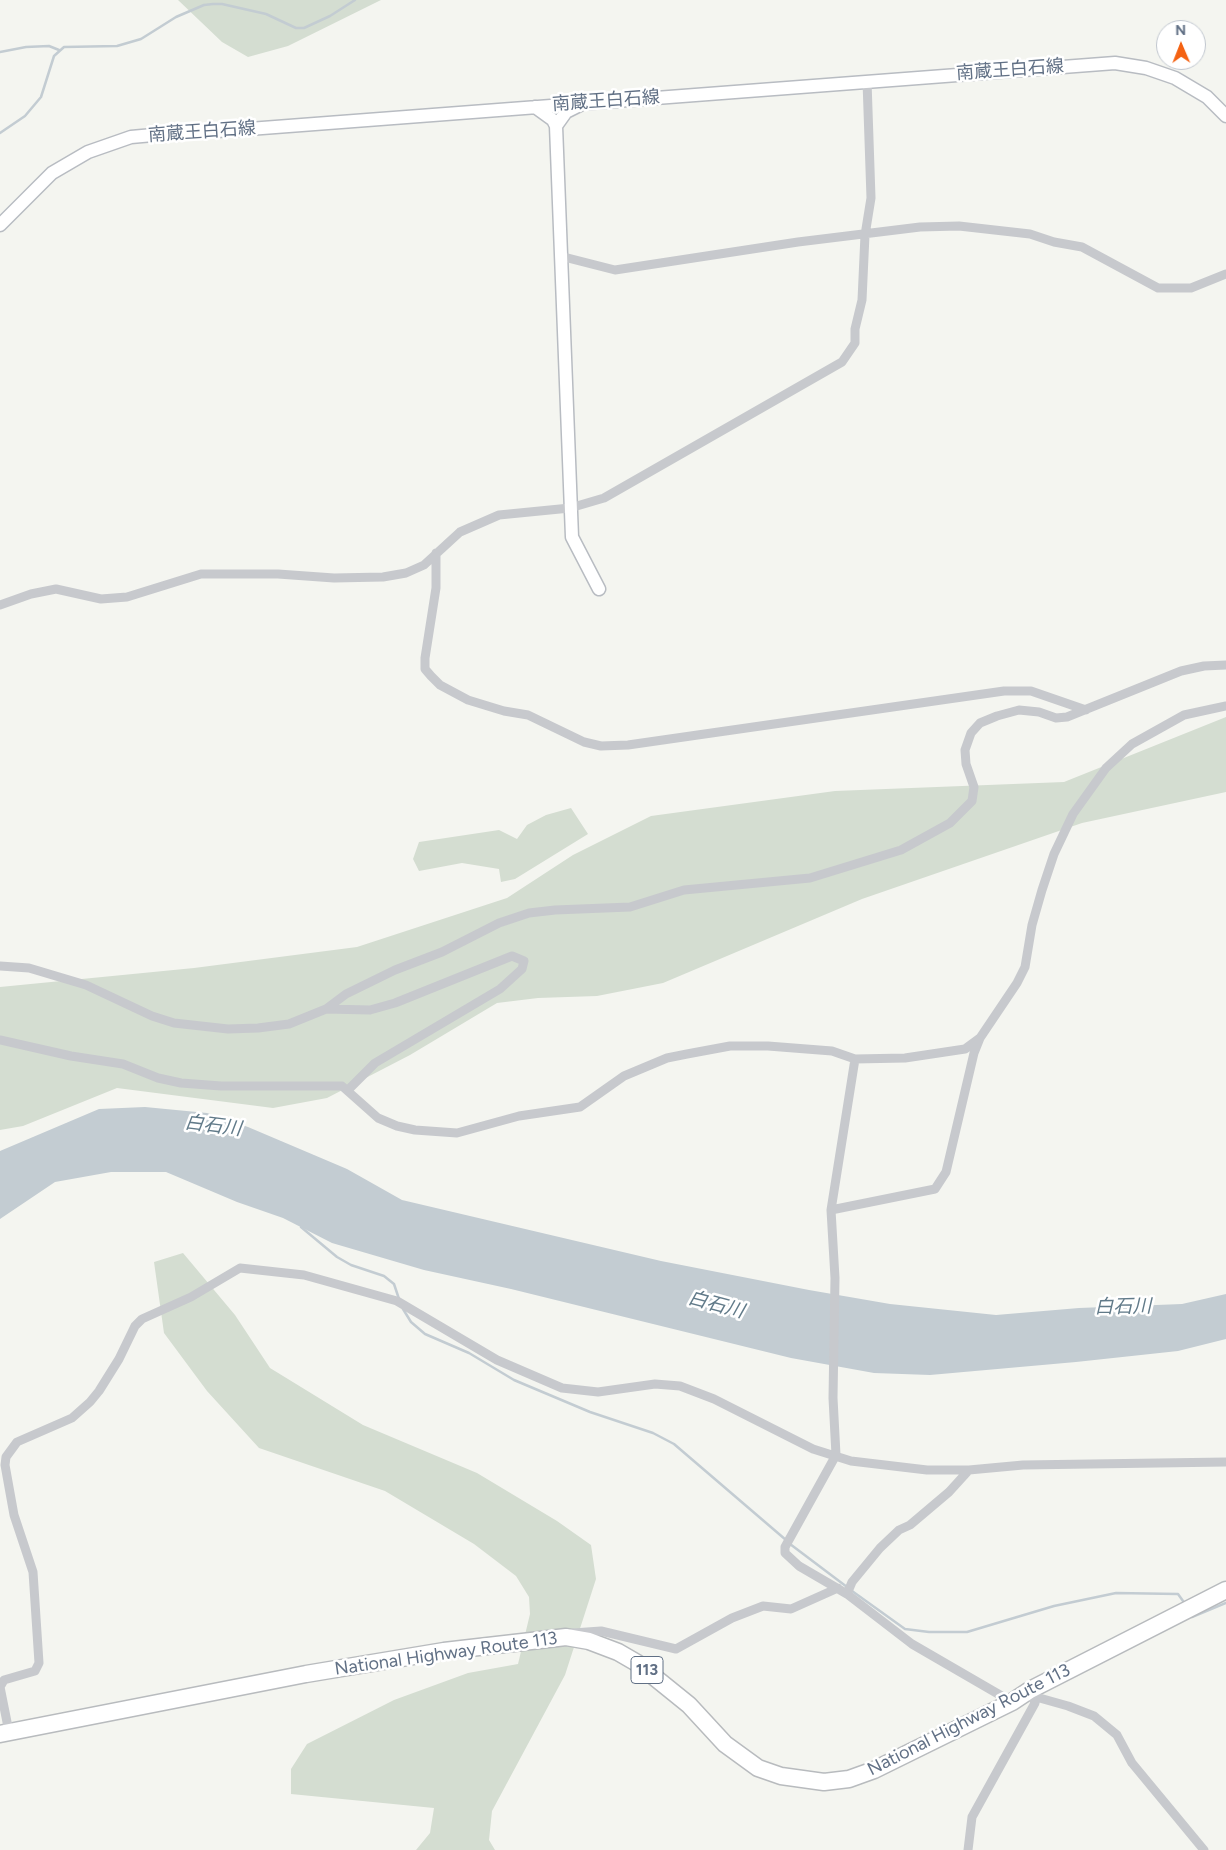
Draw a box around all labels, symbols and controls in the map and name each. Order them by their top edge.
north arrow [1156,20,1206,70]
text: N [1175,22,1186,39]
street label: 南蔵王白石線 [955,55,1065,85]
street label: 南蔵王白石線 [551,86,661,116]
street label: 南蔵王白石線 [147,117,257,147]
water label: 白石川 [183,1111,243,1141]
water label: 白石川 [686,1287,746,1323]
water label: 白石川 [1094,1295,1152,1319]
street label: National Highway Route 113 [333,1628,559,1680]
road number: 113 [631,1656,663,1684]
street label: National Highway Route 113 [864,1659,1074,1781]

